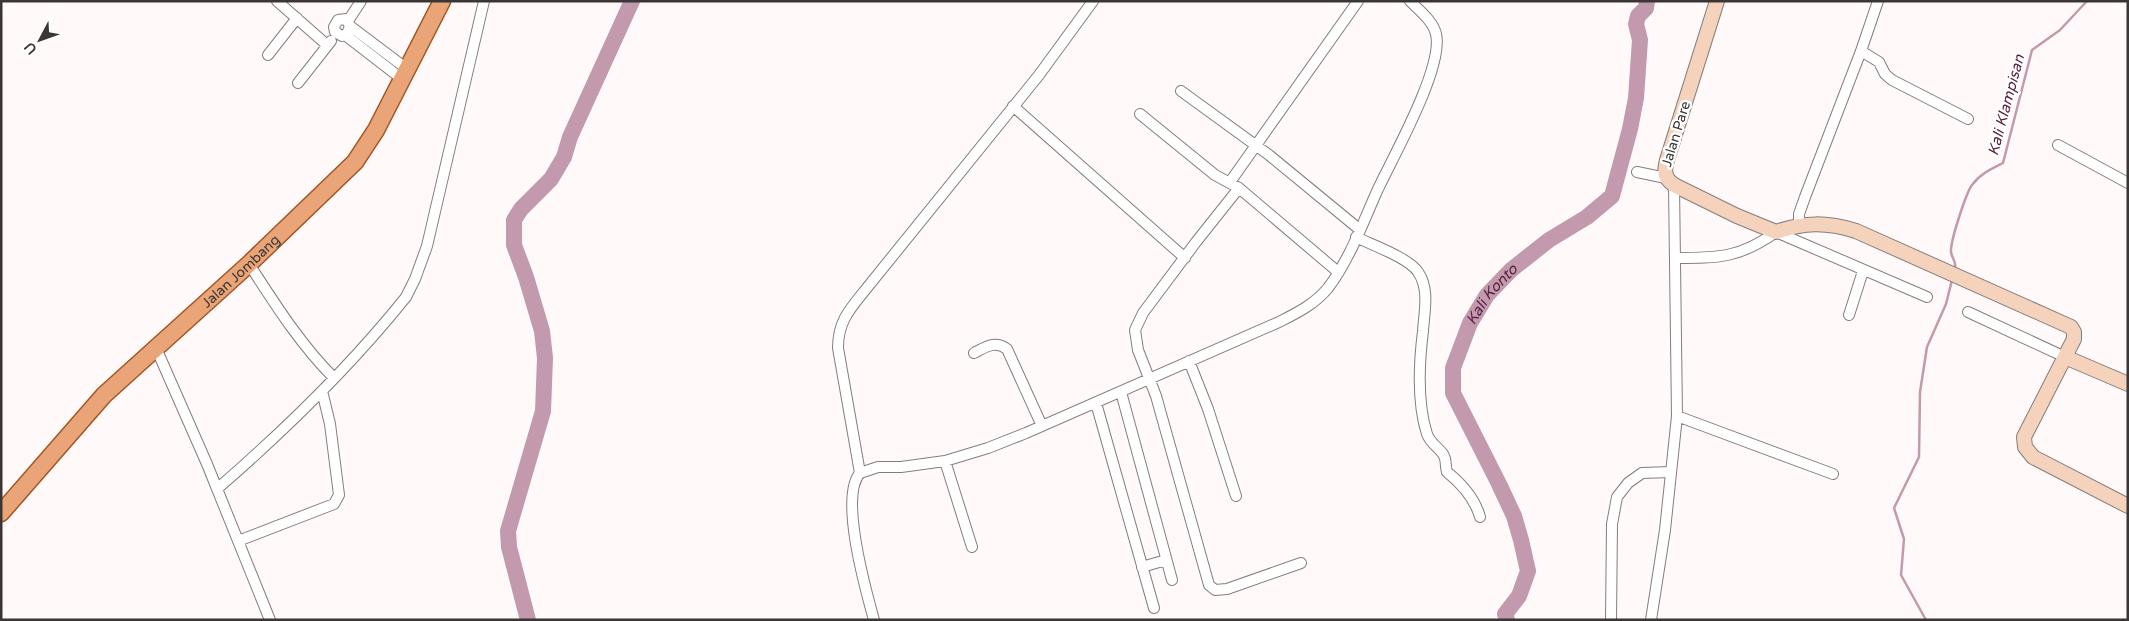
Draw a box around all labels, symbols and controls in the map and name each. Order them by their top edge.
north arrow [15,15,65,65]
text: U [21,39,40,58]
water label: Kali Klampisan [1984,52,2028,157]
street label: Jalan Pare [1658,99,1694,169]
street label: Jalan Jombang [198,231,283,311]
water label: Kali Konto [1462,259,1521,328]

